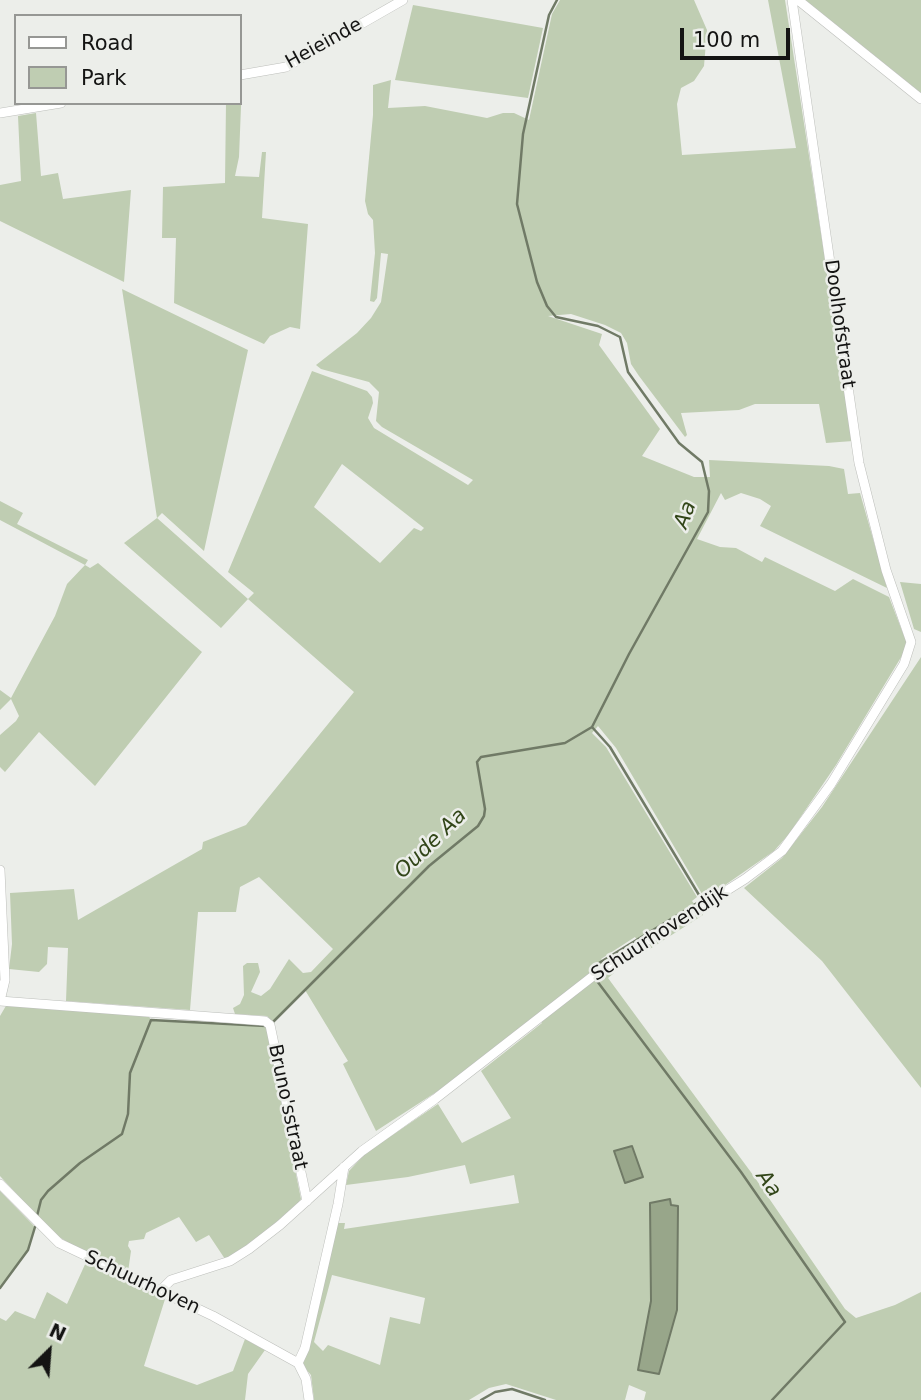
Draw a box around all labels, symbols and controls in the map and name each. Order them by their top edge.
legend [14,14,242,105]
street label: Heieinde [282,14,366,74]
scale bar [683,14,793,58]
text: 100 m [693,28,760,52]
text: Road [81,31,134,55]
text: Park [81,66,126,90]
street label: Doolhofstraat [819,258,859,390]
water label: Aa [669,498,703,532]
water label: Oude Aa [390,804,472,884]
street label: Schuurhovendijk [587,881,733,987]
street label: Bruno'sstraat [263,1042,311,1172]
water label: Aa [750,1166,786,1202]
street label: Schuurhoven [81,1246,203,1320]
north arrow [14,1316,84,1386]
text: N [46,1319,70,1345]

